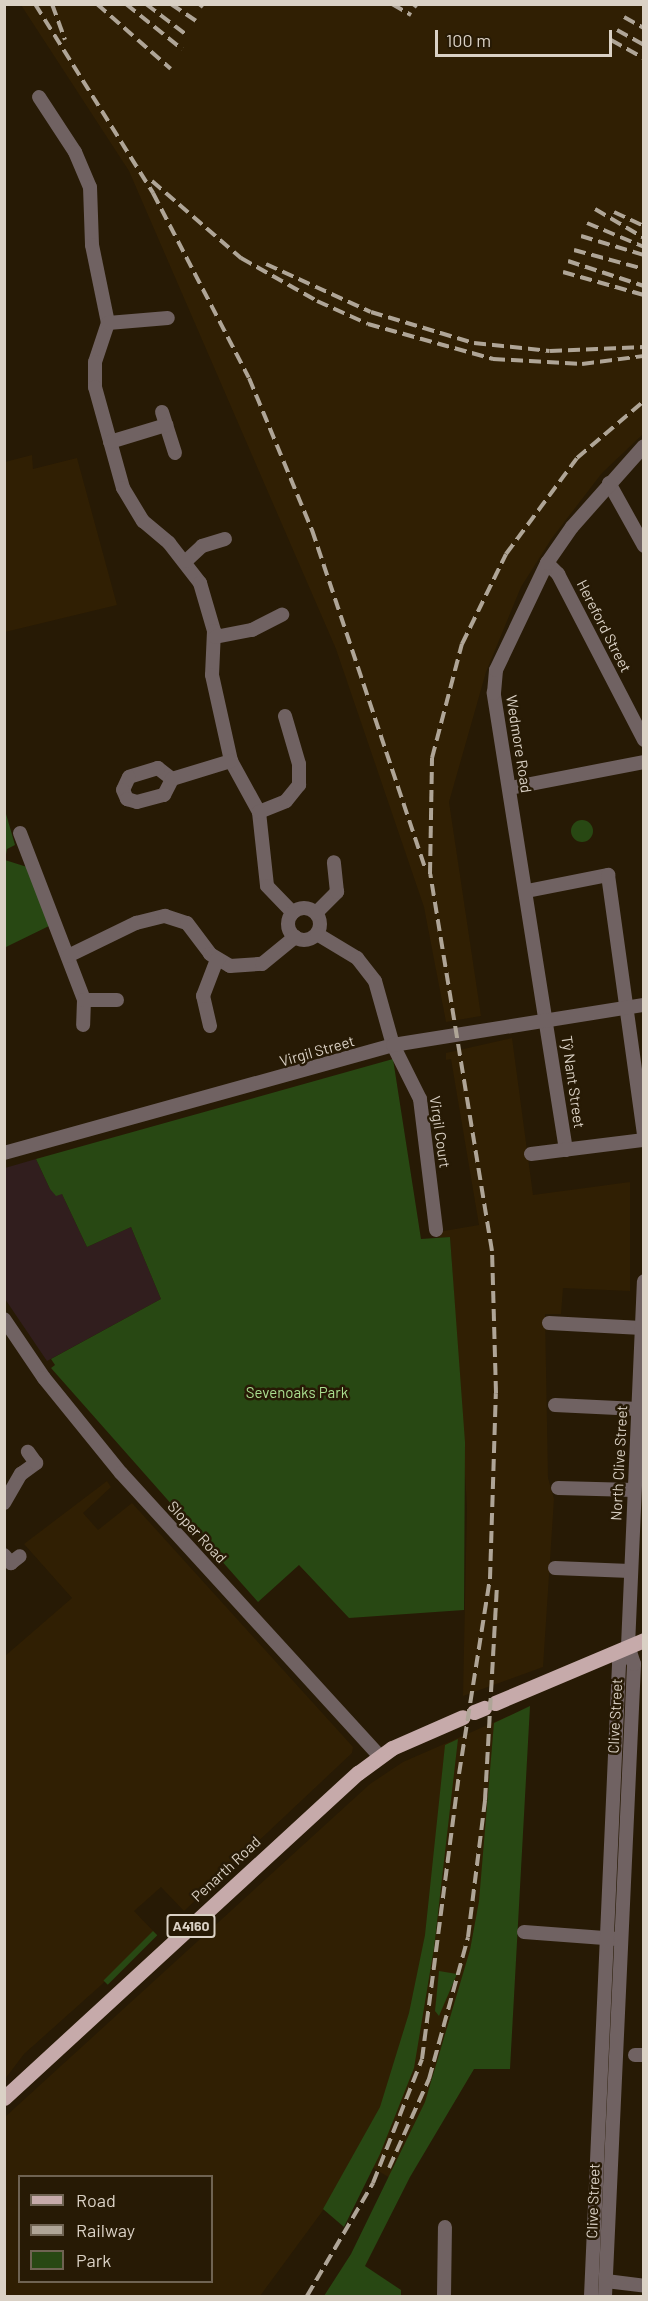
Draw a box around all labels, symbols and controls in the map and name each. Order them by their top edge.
scale bar [438,18,615,56]
text: 100 m [446,29,491,51]
street label: Hereford Street [573,577,635,675]
street label: Wedmore Road [502,694,536,794]
street label: Virgil Street [277,1032,357,1070]
street label: Tŷ Nant Street [558,1035,588,1129]
street label: Virgil Court [426,1095,454,1169]
park label: Sevenoaks Park [246,1384,348,1402]
street label: North Clive Street [607,1405,631,1521]
street label: Sloper Road [164,1497,230,1567]
street label: Clive Street [604,1678,626,1754]
street label: Penarth Road [188,1833,264,1905]
road number: A4160 [166,1915,216,1937]
street label: Clive Street [583,2163,603,2239]
legend [18,2175,213,2283]
text: Road [76,2189,116,2211]
text: Railway [76,2219,135,2241]
text: Park [76,2249,111,2271]

